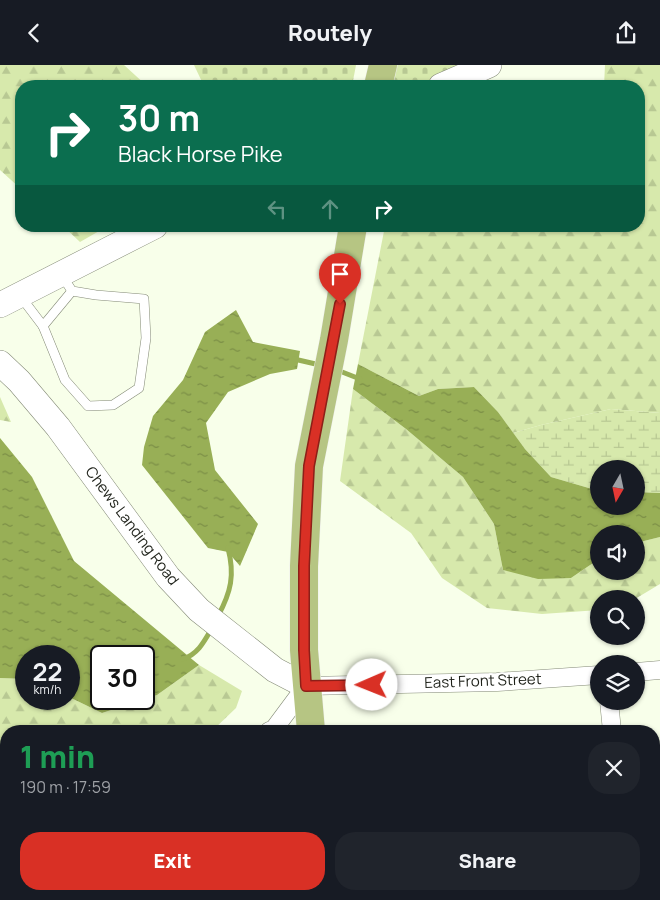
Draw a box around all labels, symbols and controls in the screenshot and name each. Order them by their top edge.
text: Routely [288,18,372,48]
icon: back [20,19,48,47]
icon: share [612,19,640,47]
text: 30 m [118,94,200,142]
icon: right [35,100,100,165]
text: Black Horse Pike [118,139,283,169]
icon: left [263,195,291,223]
icon: ahead [316,195,344,223]
icon: right [369,195,397,223]
pin [319,253,361,304]
icon: arrive [326,260,354,288]
north arrow [590,460,645,515]
map controls [590,460,645,710]
street label: Chews Landing Road [81,462,184,589]
button: sound [590,525,645,580]
button: search [590,590,645,645]
speed limit sign: 30 [90,645,155,710]
text: 22 [33,654,62,689]
button: layers [590,655,645,710]
position arrow [345,658,397,710]
street label: East Front Street [424,668,542,693]
text: km/h [34,681,61,698]
text: 1 min [20,736,95,777]
button: close [588,742,640,794]
text: 190 m · 17:59 [20,776,111,798]
button: Exit [20,832,325,890]
button: Share [335,832,640,890]

